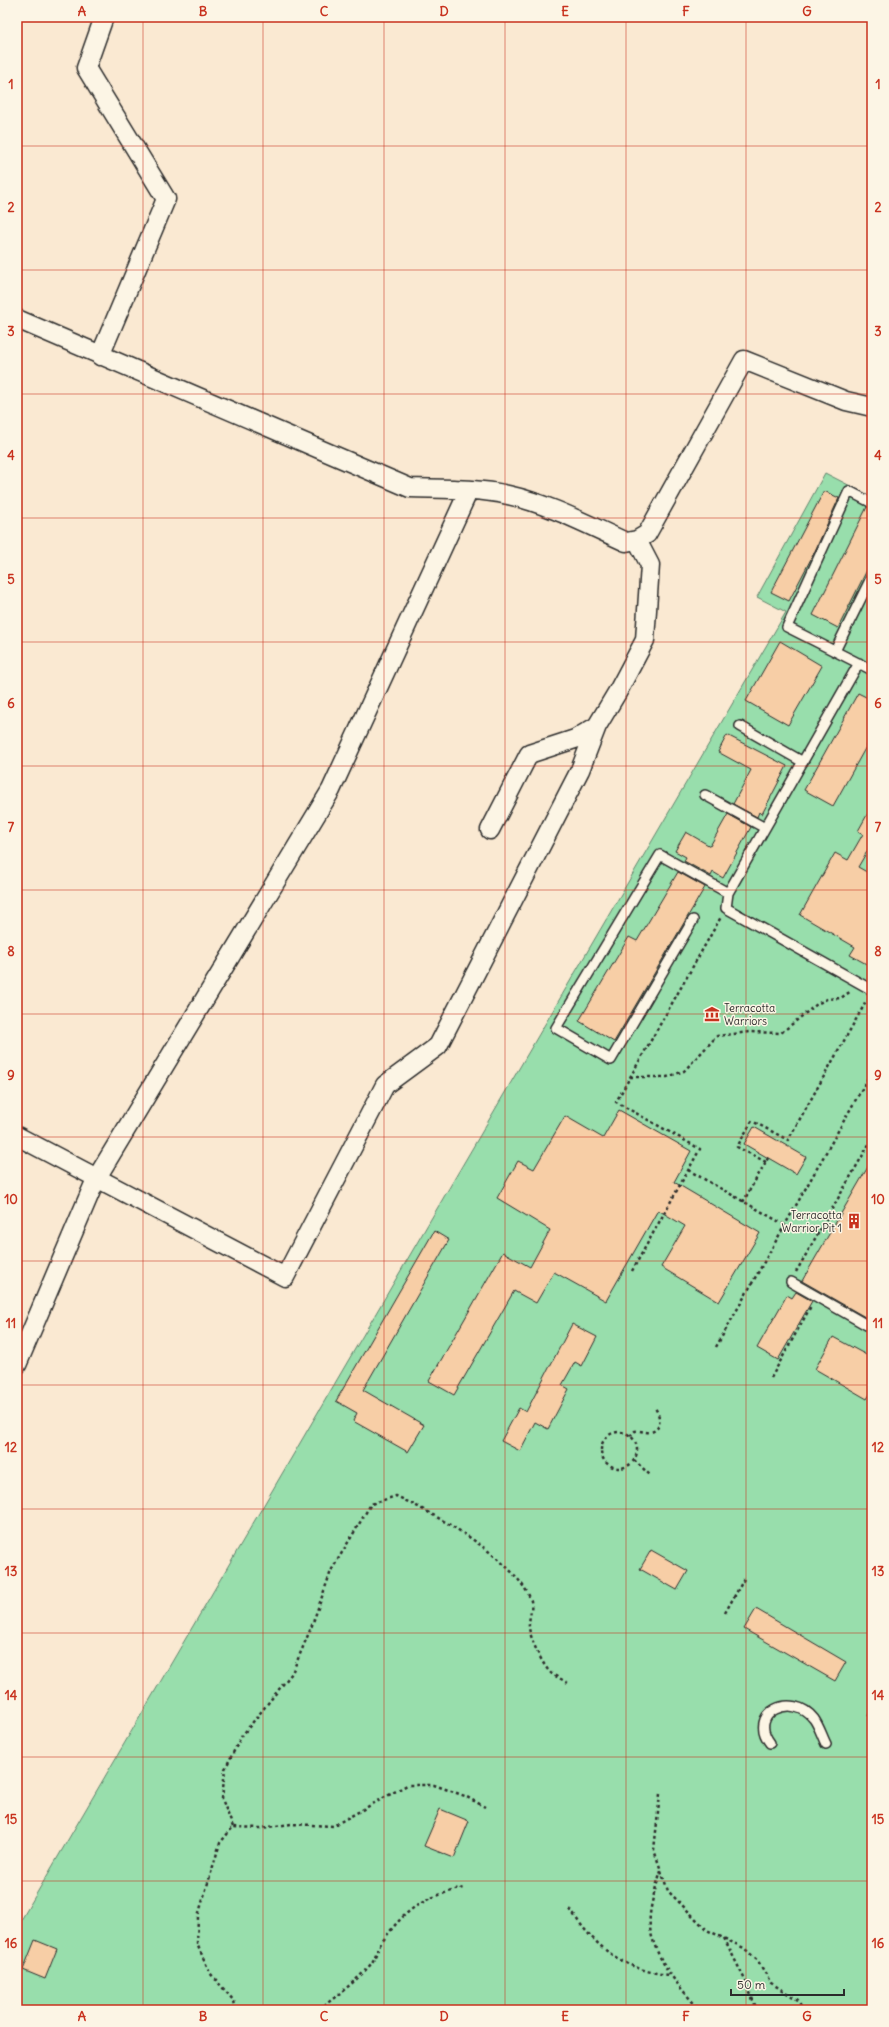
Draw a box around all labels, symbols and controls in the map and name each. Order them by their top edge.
text: A [78,3,87,20]
text: B [199,3,208,20]
text: C [320,3,329,20]
text: D [439,3,449,20]
text: E [561,3,569,20]
text: F [682,3,690,20]
text: G [802,3,812,20]
text: 1 [8,76,14,93]
text: 1 [875,76,881,93]
text: 2 [7,199,15,216]
text: 2 [874,199,882,216]
text: 3 [7,323,15,340]
text: 3 [874,323,882,340]
text: 4 [7,447,15,464]
text: 4 [874,447,882,464]
text: 5 [7,571,15,588]
text: 5 [874,571,882,588]
text: 6 [7,695,15,712]
text: 6 [874,695,882,712]
text: 7 [8,819,15,836]
text: 7 [875,819,882,836]
text: 8 [7,943,15,960]
text: 8 [874,943,882,960]
place label: Terracotta Warriors [724,1001,775,1028]
museum icon: Terracotta Warriors [703,1005,721,1023]
text: 9 [7,1067,15,1084]
text: 9 [874,1067,882,1084]
text: 10 [4,1191,18,1208]
text: 10 [871,1191,885,1208]
place label: Terracotta Warrior Pit 1 [782,1208,842,1235]
building icon: Terracotta Warrior Pit 1 [845,1212,863,1230]
text: 11 [6,1315,16,1332]
text: 11 [873,1315,883,1332]
text: 12 [5,1439,17,1456]
text: 12 [872,1439,884,1456]
text: 13 [5,1563,17,1580]
text: 13 [872,1563,884,1580]
text: 14 [5,1687,18,1704]
text: 14 [872,1687,885,1704]
text: 15 [5,1811,18,1828]
text: 15 [872,1811,885,1828]
text: 16 [5,1935,18,1952]
text: 16 [872,1935,885,1952]
scale bar [731,1971,844,1997]
text: 50 m [737,1977,766,1992]
text: A [78,2008,87,2025]
text: B [199,2008,208,2025]
text: C [320,2008,329,2025]
text: D [439,2008,449,2025]
text: E [561,2008,569,2025]
text: F [682,2008,690,2025]
text: G [802,2008,812,2025]

